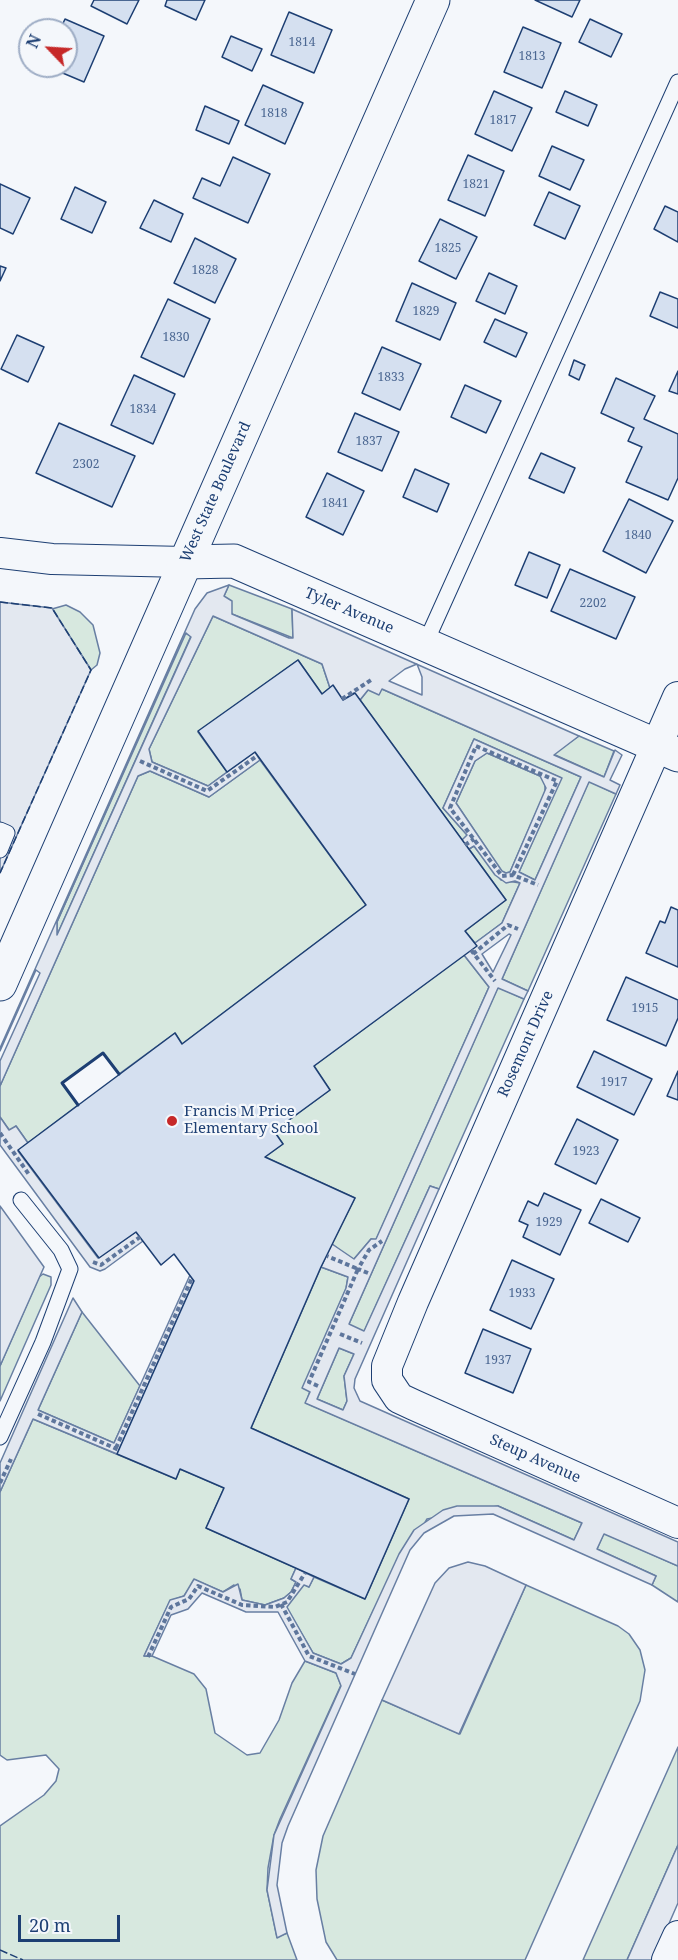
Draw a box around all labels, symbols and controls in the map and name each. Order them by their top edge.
north arrow [18,18,78,78]
text: N [21,31,46,52]
house number: 1814 [289,36,315,50]
house number: 1813 [519,50,545,64]
house number: 1818 [261,107,287,121]
house number: 1817 [490,114,516,128]
house number: 1821 [463,178,489,192]
house number: 1825 [435,242,461,256]
house number: 1828 [192,264,218,278]
house number: 1829 [413,305,439,319]
house number: 1830 [163,331,189,345]
house number: 1833 [378,371,404,385]
house number: 1834 [130,403,156,417]
street label: West State Boulevard [177,419,255,565]
house number: 1837 [356,435,382,449]
house number: 2302 [73,458,99,472]
house number: 1841 [322,497,348,511]
house number: 1840 [625,529,651,543]
street label: Tyler Avenue [302,584,396,638]
house number: 2202 [580,597,606,611]
street label: Rosemont Drive [495,988,557,1100]
house number: 1915 [632,1002,658,1016]
house number: 1917 [601,1076,627,1090]
place label: Francis M Price Elementary School [184,1103,318,1138]
marker: Francis M Price Elementary School [165,1114,179,1128]
house number: 1923 [573,1145,599,1159]
house number: 1929 [536,1216,562,1230]
house number: 1933 [509,1287,535,1301]
house number: 1937 [485,1354,511,1368]
street label: Steup Avenue [487,1431,583,1487]
scale bar [21,1903,123,1941]
text: 20 m [29,1913,71,1937]

